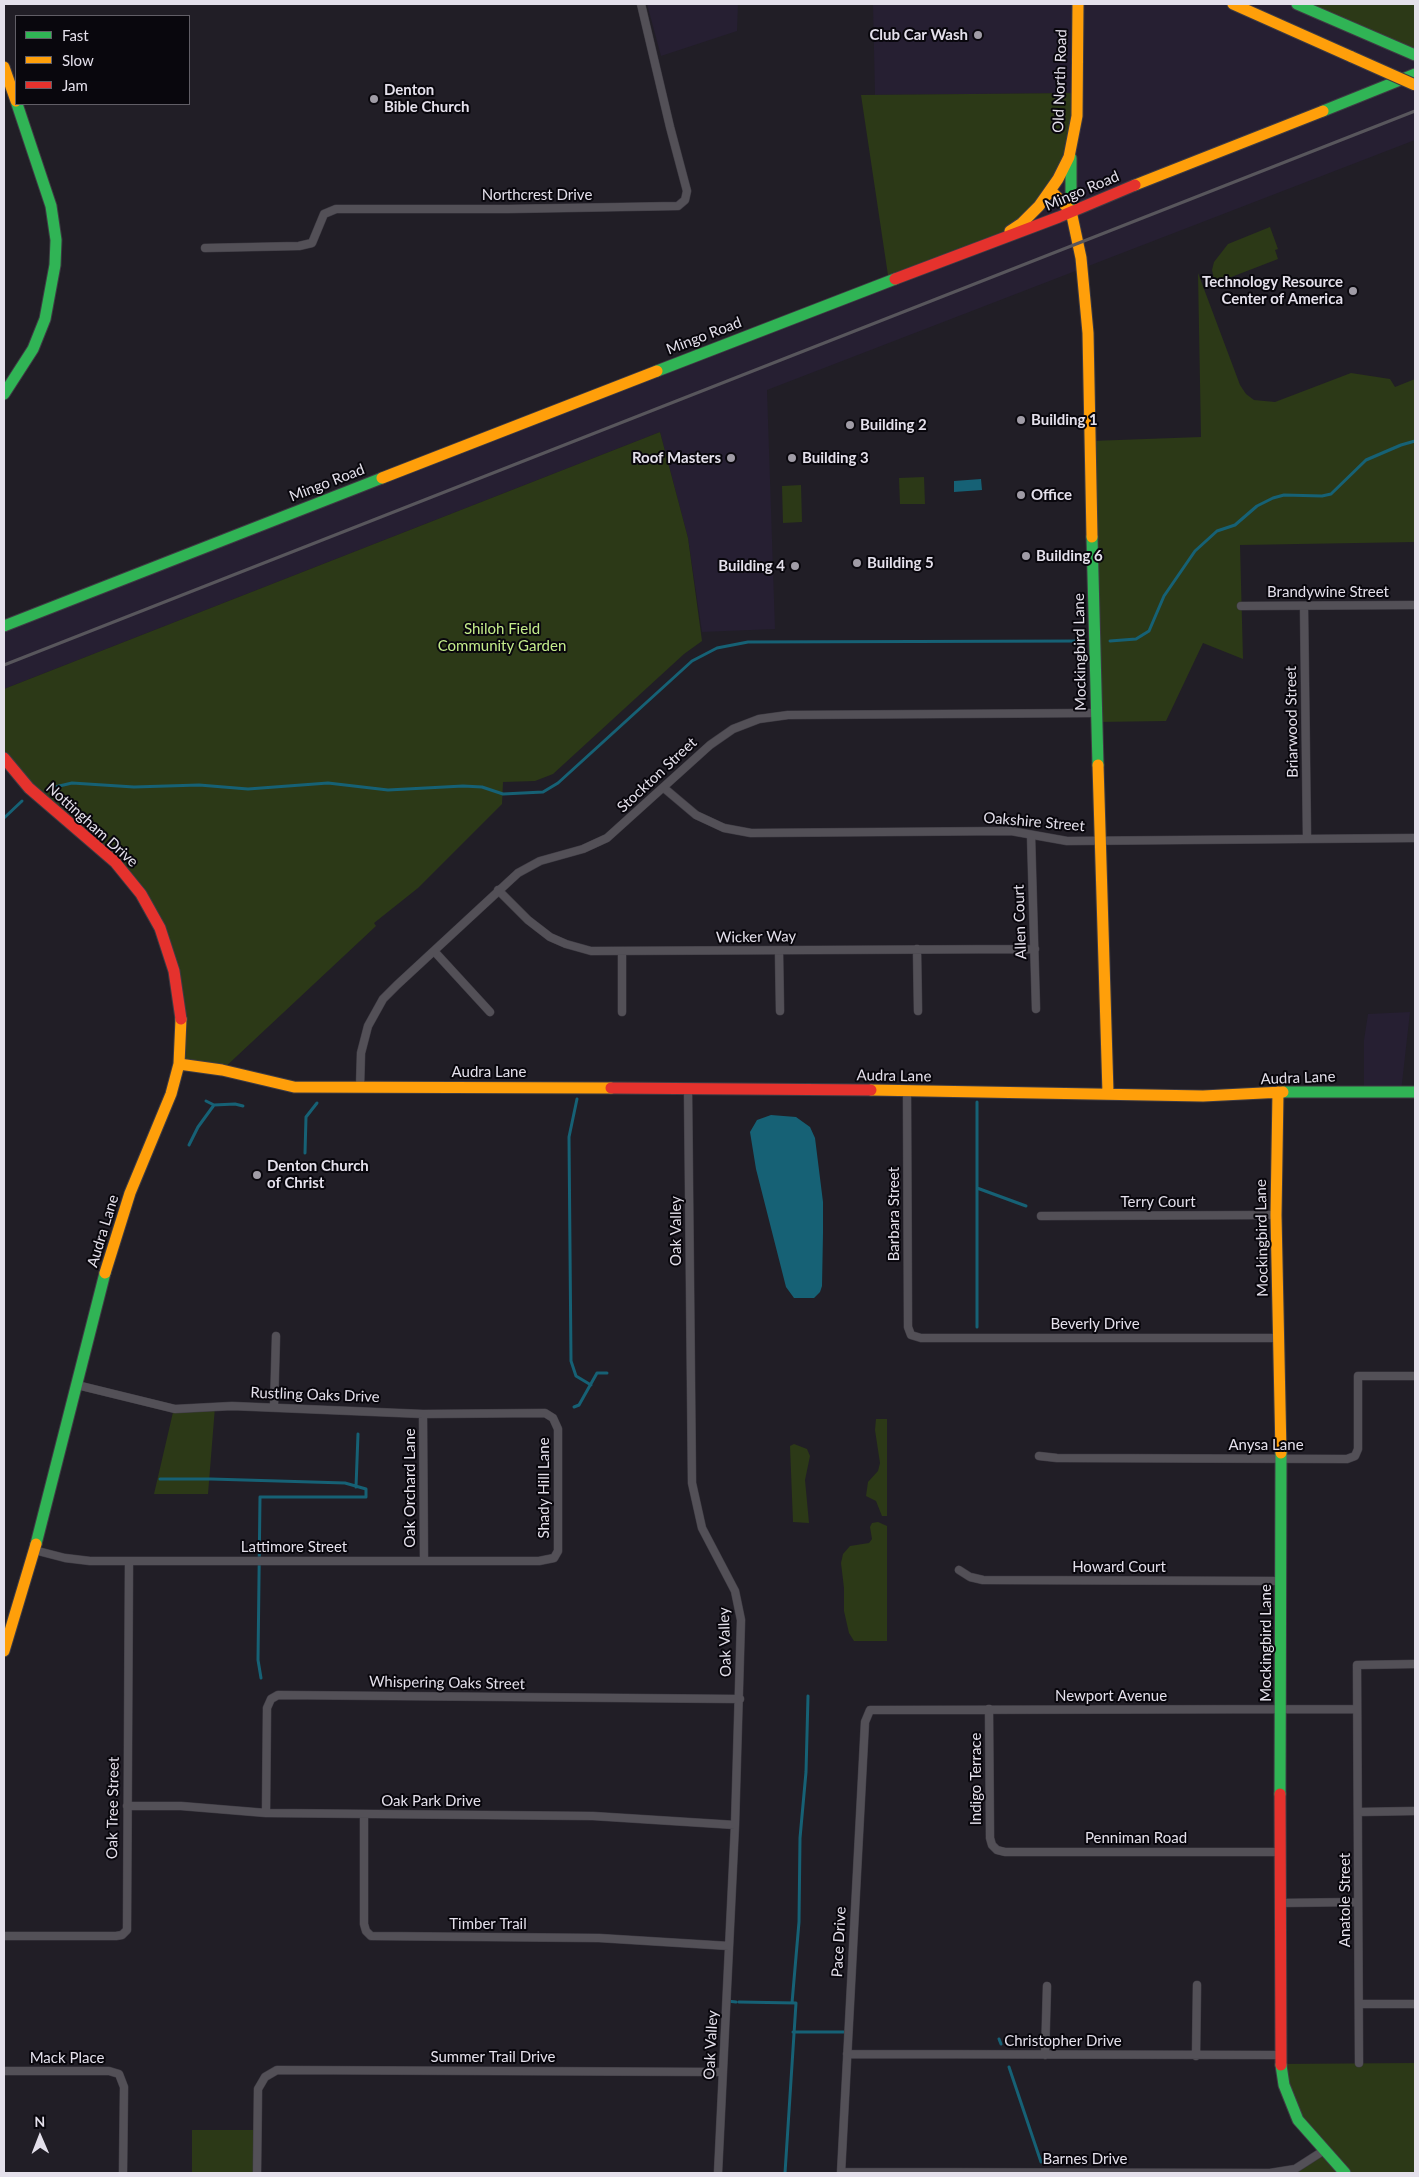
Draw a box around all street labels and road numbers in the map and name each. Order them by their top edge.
street label: Old North Road [1049,29,1071,133]
street label: Mingo Road [1042,167,1122,215]
street label: Northcrest Drive [482,186,592,204]
street label: Mingo Road [664,313,744,359]
street label: Mingo Road [287,460,367,506]
street label: Brandywine Street [1267,583,1389,601]
street label: Mockingbird Lane [1070,593,1090,711]
street label: Briarwood Street [1282,666,1302,778]
street label: Stockton Street [614,734,700,816]
street label: Nottingham Drive [42,779,142,871]
street label: Oakshire Street [983,809,1085,835]
street label: Allen Court [1010,884,1030,960]
street label: Wicker Way [716,927,796,947]
street label: Audra Lane [452,1063,526,1081]
street label: Audra Lane [856,1066,932,1086]
street label: Audra Lane [1260,1068,1336,1088]
street label: Barbara Street [885,1167,903,1261]
street label: Mockingbird Lane [1252,1179,1272,1297]
street label: Audra Lane [83,1193,123,1269]
street label: Terry Court [1120,1193,1196,1211]
street label: Oak Valley [667,1196,685,1266]
street label: Beverly Drive [1050,1315,1140,1333]
street label: Rustling Oaks Drive [250,1384,380,1406]
street label: Oak Orchard Lane [401,1428,419,1548]
street label: Anysa Lane [1228,1436,1304,1454]
street label: Shady Hill Lane [535,1437,553,1539]
street label: Lattimore Street [241,1538,347,1556]
street label: Howard Court [1072,1558,1166,1576]
street label: Mockingbird Lane [1257,1584,1275,1702]
street label: Oak Valley [715,1607,735,1677]
street label: Whispering Oaks Street [369,1673,525,1693]
street label: Newport Avenue [1055,1687,1167,1705]
street label: Indigo Terrace [967,1733,985,1825]
street label: Oak Tree Street [103,1757,123,1859]
street label: Oak Park Drive [381,1792,481,1810]
street label: Penniman Road [1085,1829,1187,1847]
street label: Anatole Street [1336,1853,1354,1947]
street label: Pace Drive [828,1906,850,1978]
street label: Timber Trail [449,1915,527,1933]
street label: Oak Valley [700,2010,722,2080]
street label: Christopher Drive [1004,2032,1122,2050]
street label: Summer Trail Drive [431,2048,555,2066]
street label: Mack Place [30,2049,104,2067]
street label: Barnes Drive [1043,2150,1127,2168]

